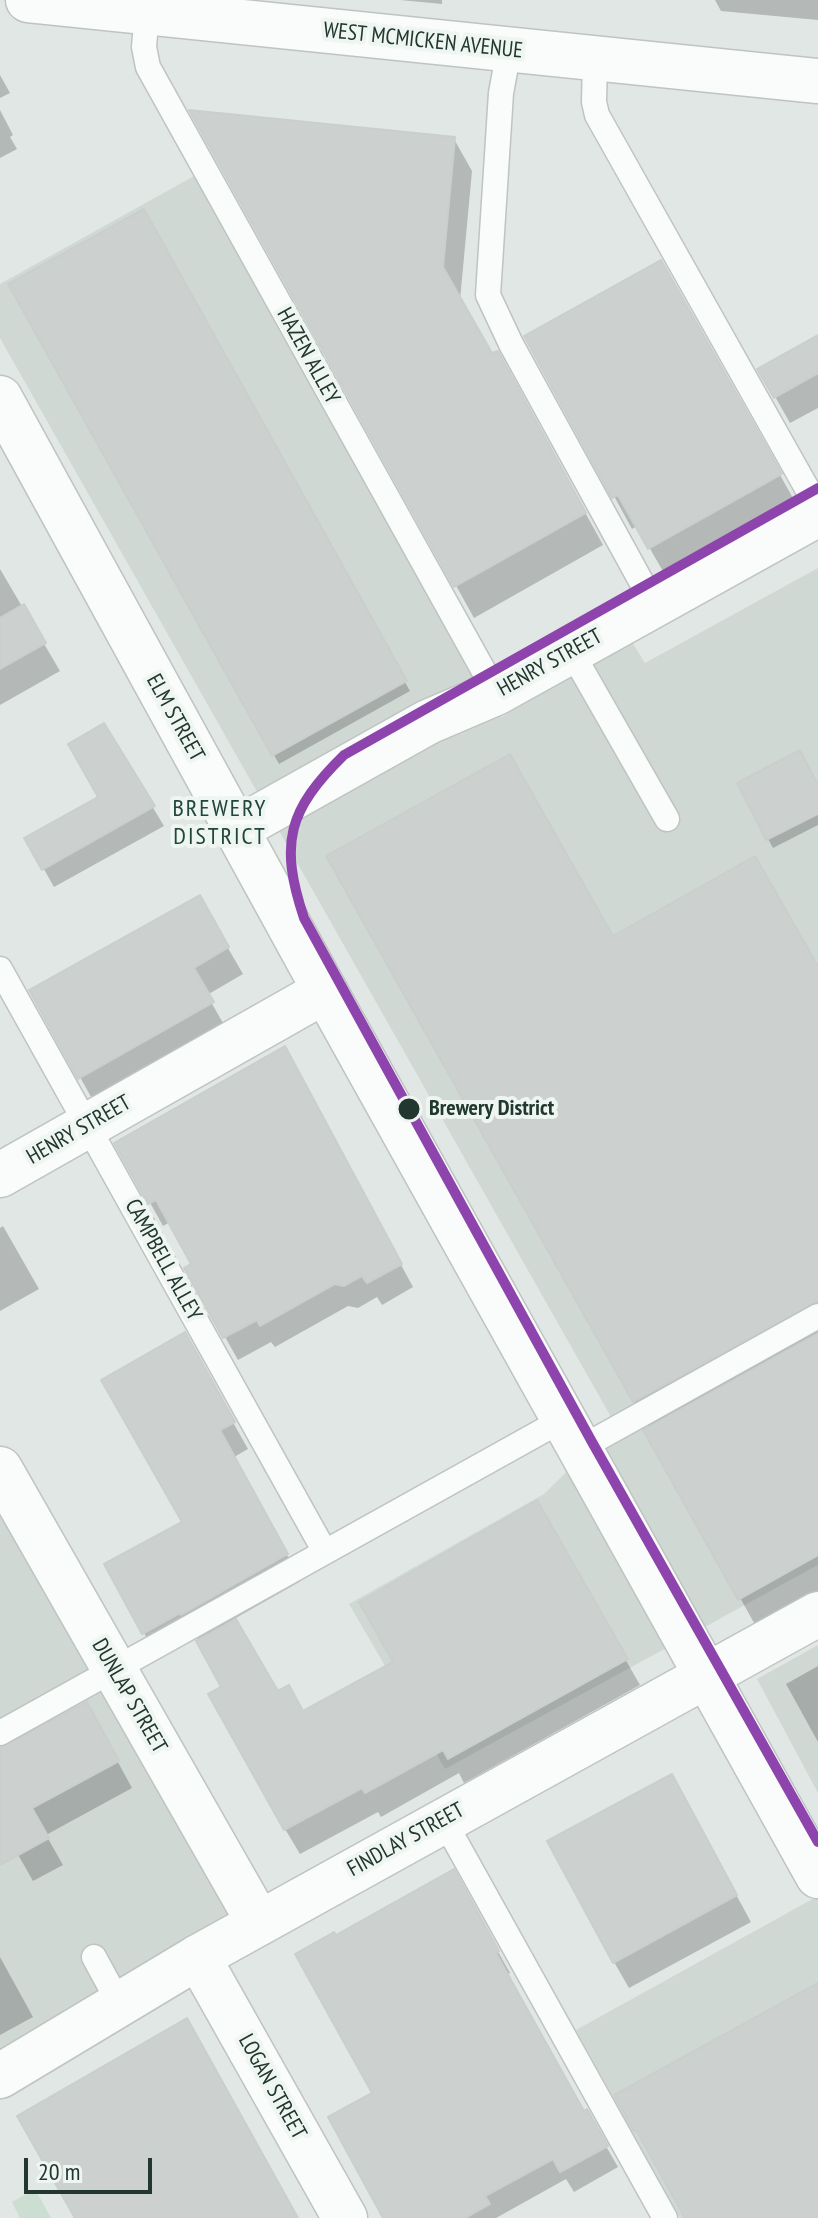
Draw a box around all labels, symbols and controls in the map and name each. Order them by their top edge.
street label: WEST MCMICKEN AVENUE [322,17,524,65]
street label: HAZEN ALLEY [271,303,345,409]
street label: HENRY STREET [493,623,607,703]
street label: ELM STREET [140,670,210,766]
district label: BREWERY DISTRICT [173,795,267,851]
street label: HENRY STREET [22,1090,136,1170]
marker: Brewery District [396,1096,422,1122]
place label: Brewery District [429,1096,554,1122]
street label: CAMPBELL ALLEY [119,1195,207,1325]
street label: DUNLAP STREET [86,1634,172,1758]
street label: FINDLAY STREET [343,1797,469,1883]
street label: LOGAN STREET [232,2030,312,2144]
scale bar [28,2142,156,2192]
text: 20 m [38,2156,80,2187]

